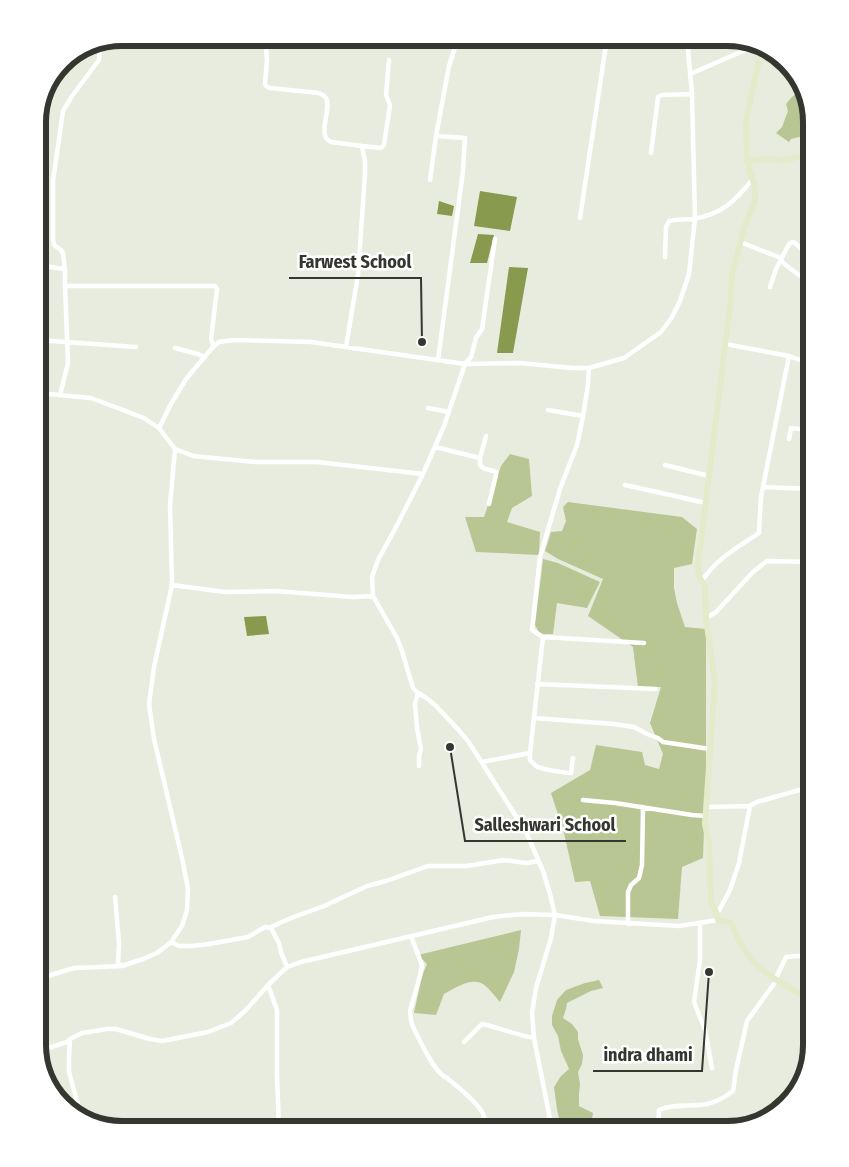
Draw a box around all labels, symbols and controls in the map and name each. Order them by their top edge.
callout: Farwest School [289,245,421,278]
text: Farwest School [299,251,411,273]
callout: Salleshwari School [465,808,626,841]
text: Salleshwari School [474,814,616,836]
callout: indra dhami [593,1038,702,1071]
text: indra dhami [603,1044,693,1066]

